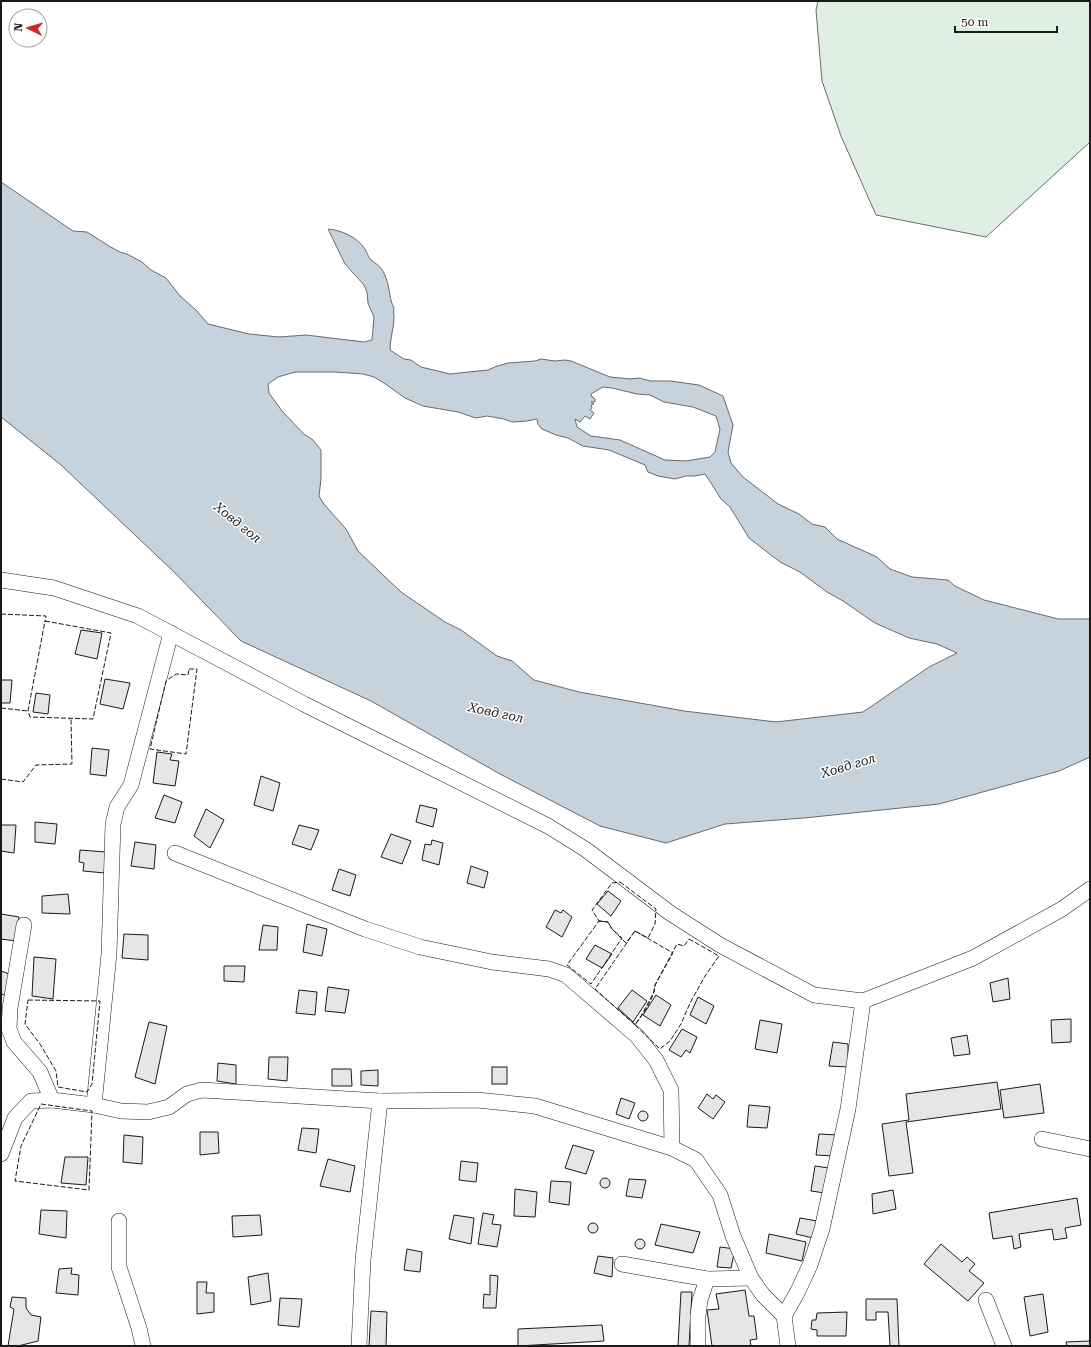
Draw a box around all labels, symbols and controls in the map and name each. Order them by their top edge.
north arrow [8,8,48,48]
scale bar [955,8,1057,34]
text: 50 m [961,15,988,29]
text: N [12,22,25,32]
water label: Ховд гол [210,498,265,546]
water label: Ховд гол [466,699,525,726]
water label: Ховд гол [818,750,878,781]

